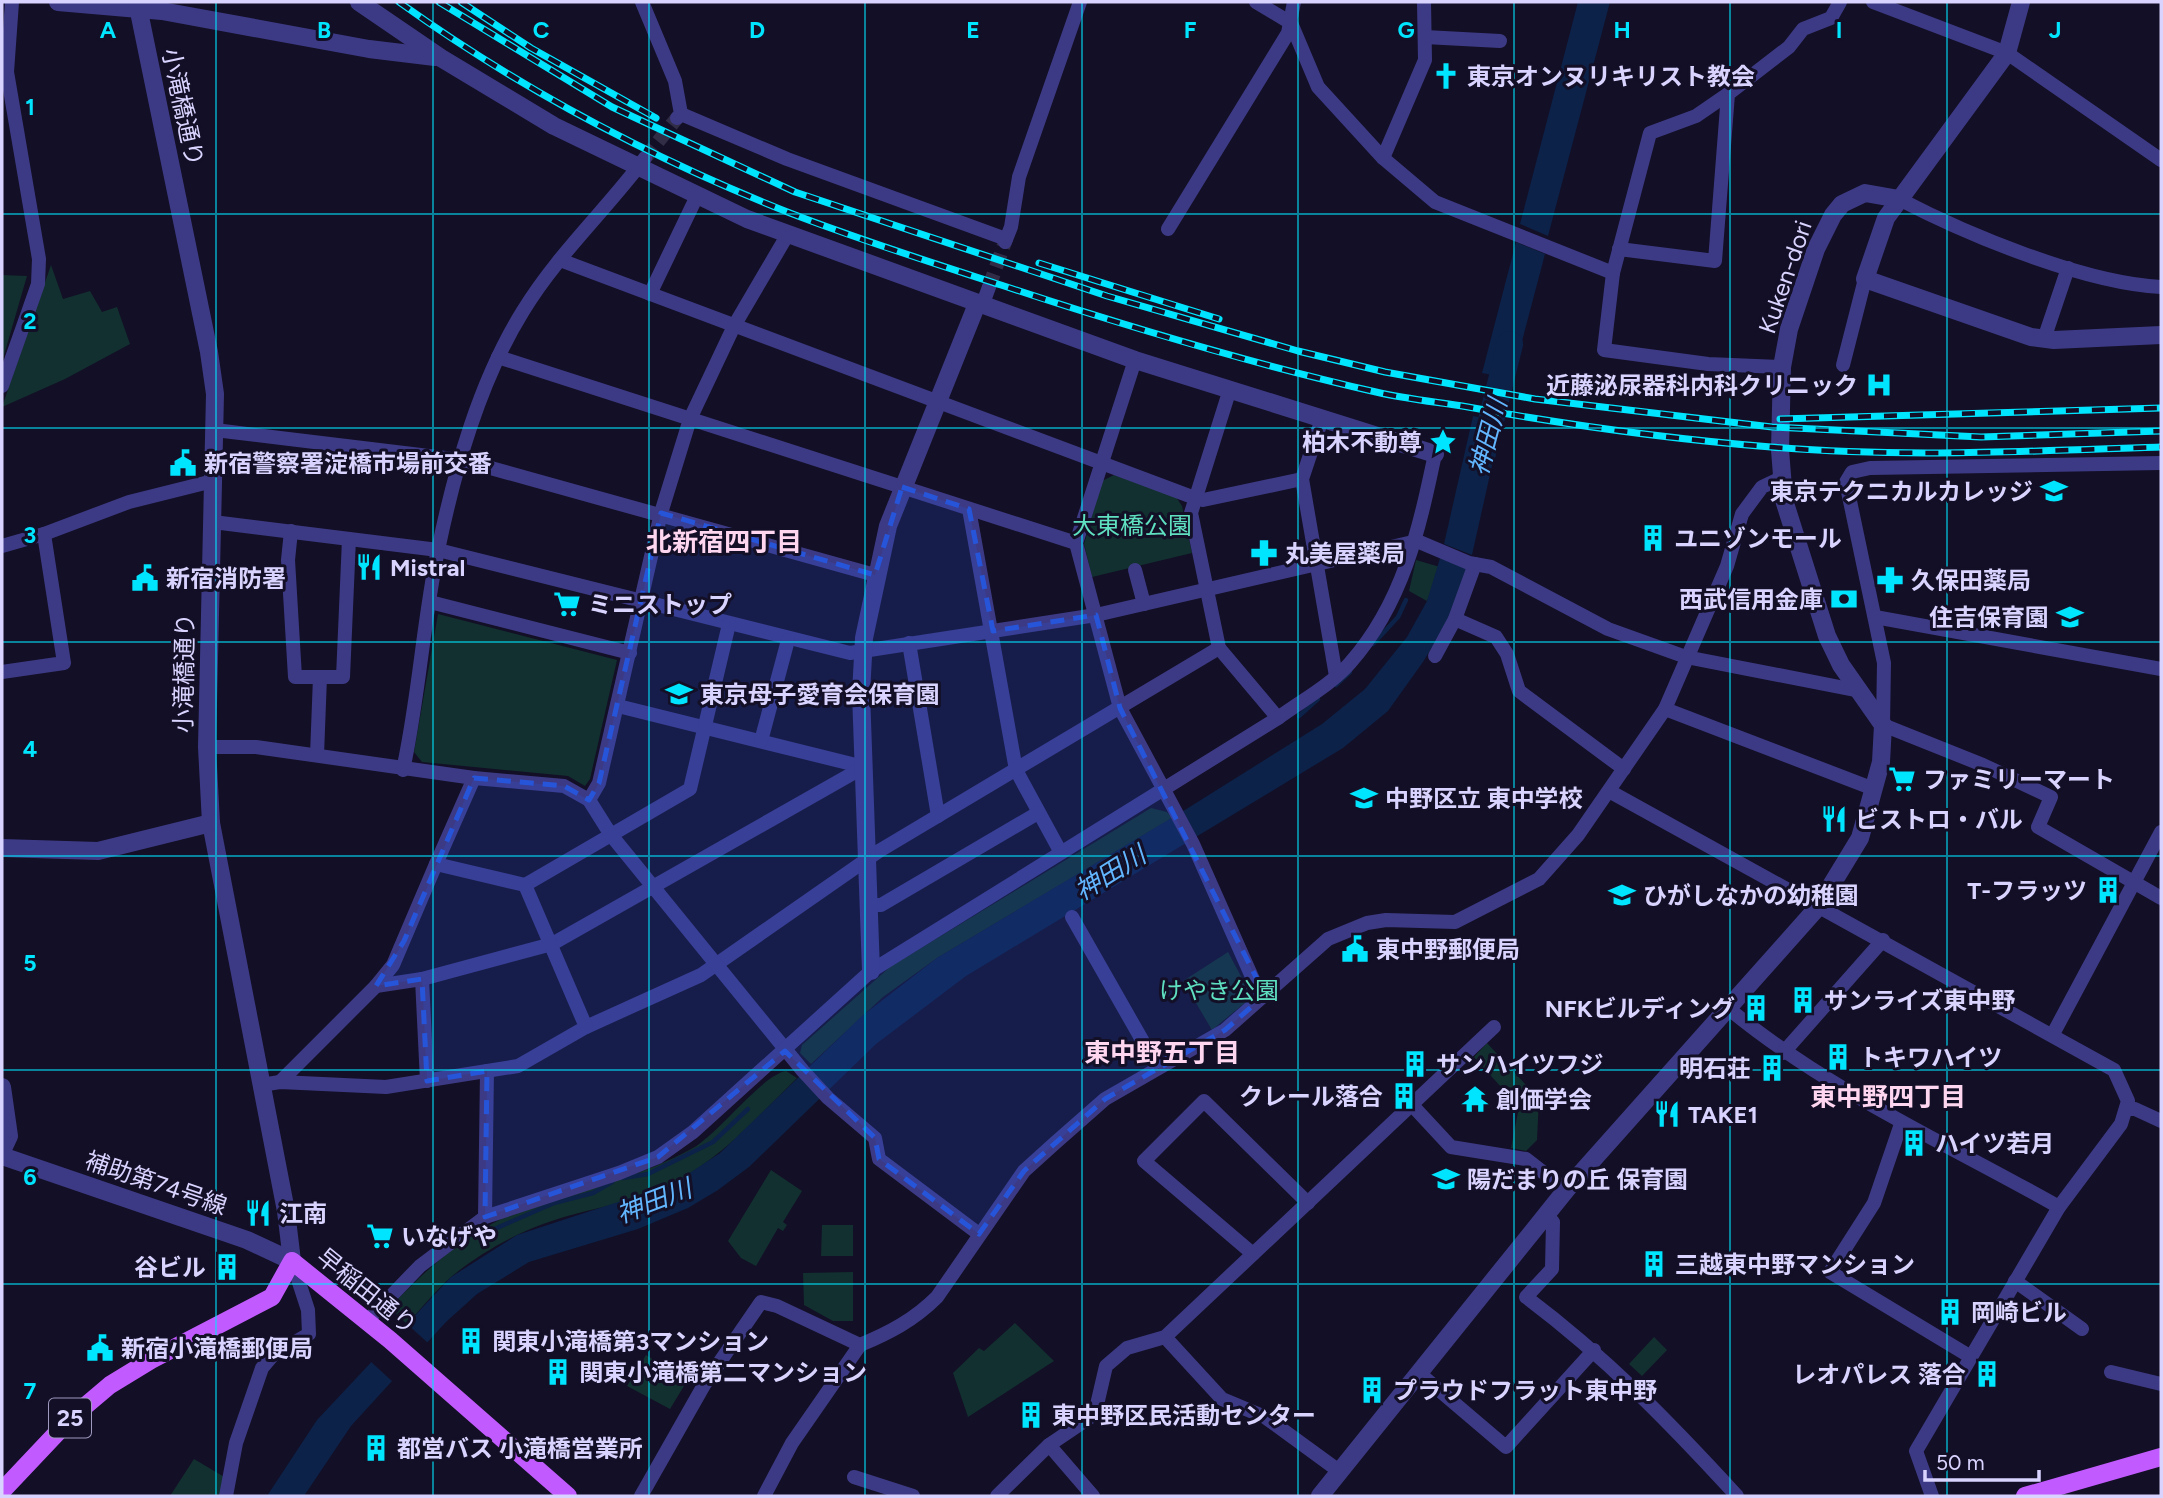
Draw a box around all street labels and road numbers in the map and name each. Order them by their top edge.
street label: 小滝橋通り [156,45,210,169]
street label: Kuken-dori [1752,217,1818,337]
street label: 小滝橋通り [168,613,200,733]
street label: 補助第74号線 [81,1145,231,1221]
street label: 早稲田通り [311,1242,423,1340]
road number: 25 [49,1399,91,1438]

